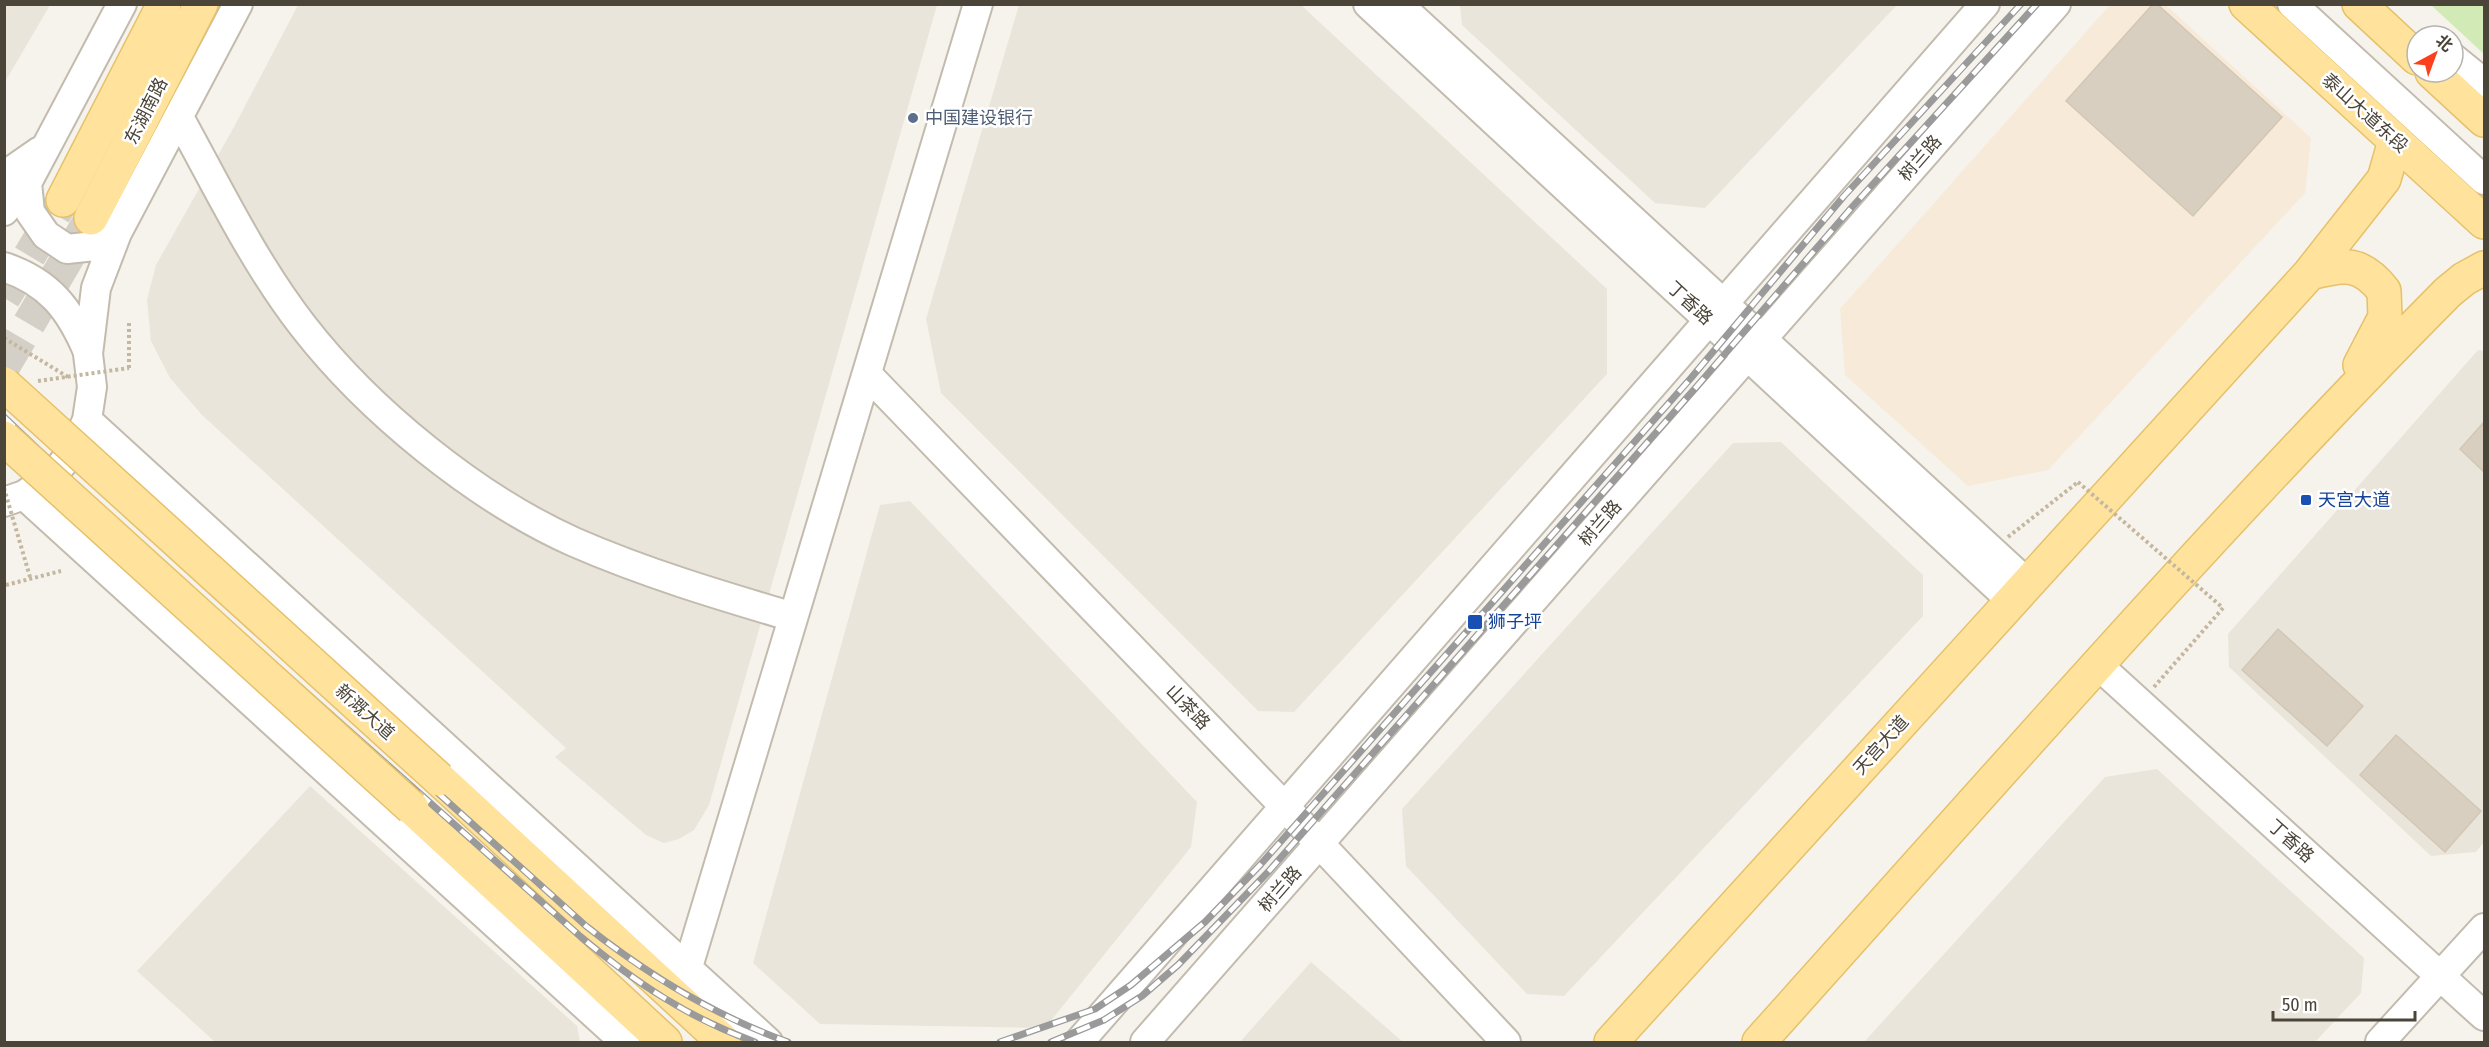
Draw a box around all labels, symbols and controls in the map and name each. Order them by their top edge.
north arrow [2405,24,2465,84]
text: 北 [2432,31,2457,55]
street label: 泰山大道东段 [2318,69,2412,157]
street label: 东湖南路 [120,74,172,148]
place label: 中国建设银行 [925,107,1033,129]
marker: 中国建设银行 [906,111,920,125]
street label: 树兰路 [1894,130,1946,186]
street label: 丁香路 [1663,277,1717,329]
place label: 天宫大道 [2318,489,2390,511]
marker: 天宫大道 [2299,493,2313,507]
street label: 树兰路 [1574,495,1626,551]
place label: 狮子坪 [1488,611,1542,633]
marker: 狮子坪 [1466,613,1484,631]
street label: 新溉大道 [331,680,399,744]
street label: 山茶路 [1161,680,1215,734]
street label: 天宫大道 [1849,711,1913,779]
street label: 丁香路 [2264,815,2318,867]
street label: 树兰路 [1254,861,1306,917]
scale bar [2273,984,2416,1022]
text: 50 m [2282,994,2318,1016]

